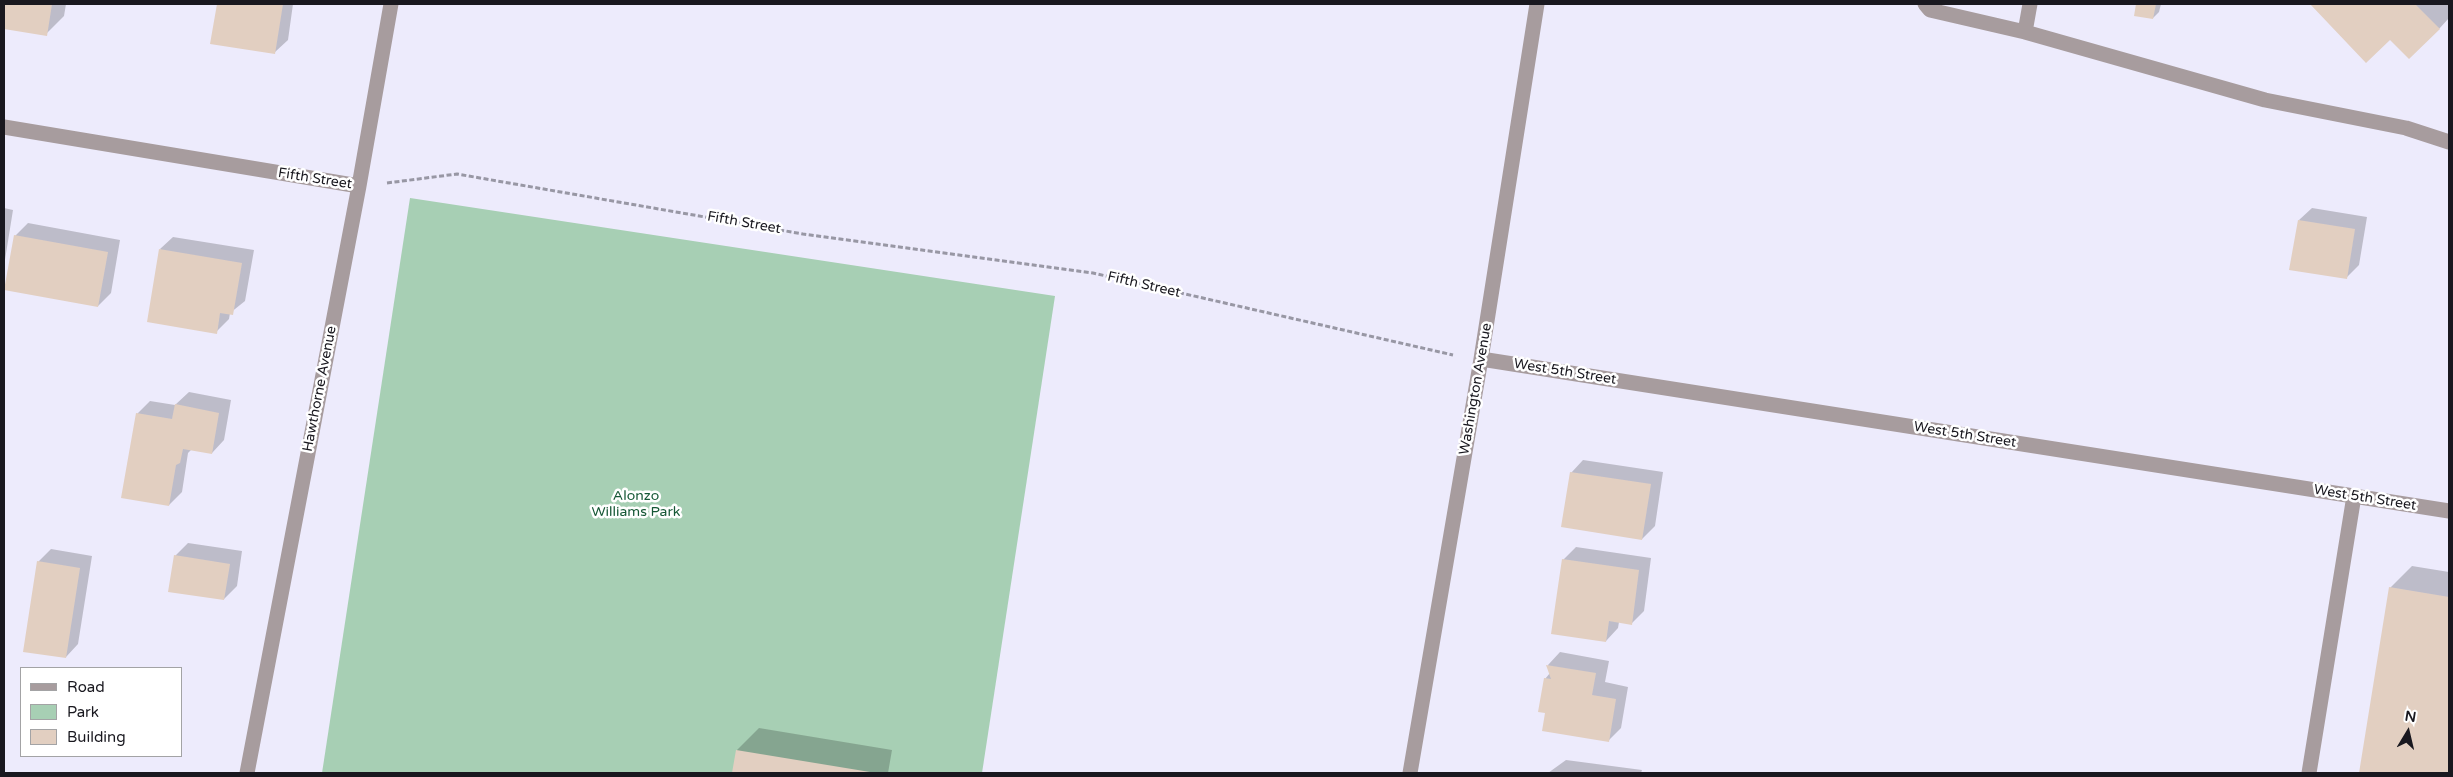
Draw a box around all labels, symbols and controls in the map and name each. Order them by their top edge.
street label: Fifth Street [277,165,353,193]
street label: Fifth Street [706,208,782,238]
street label: Fifth Street [1106,268,1182,302]
street label: Washington Avenue [1456,322,1496,456]
street label: Hawthorne Avenue [300,325,340,453]
street label: West 5th Street [1513,356,1617,388]
street label: West 5th Street [1913,419,2017,451]
street label: West 5th Street [2313,482,2417,514]
park label: Alonzo Williams Park [592,488,680,520]
legend [20,667,182,757]
text: Road [67,678,105,696]
text: Park [67,703,99,721]
north arrow [2383,707,2433,757]
text: N [2404,707,2417,726]
text: Building [67,728,126,746]

